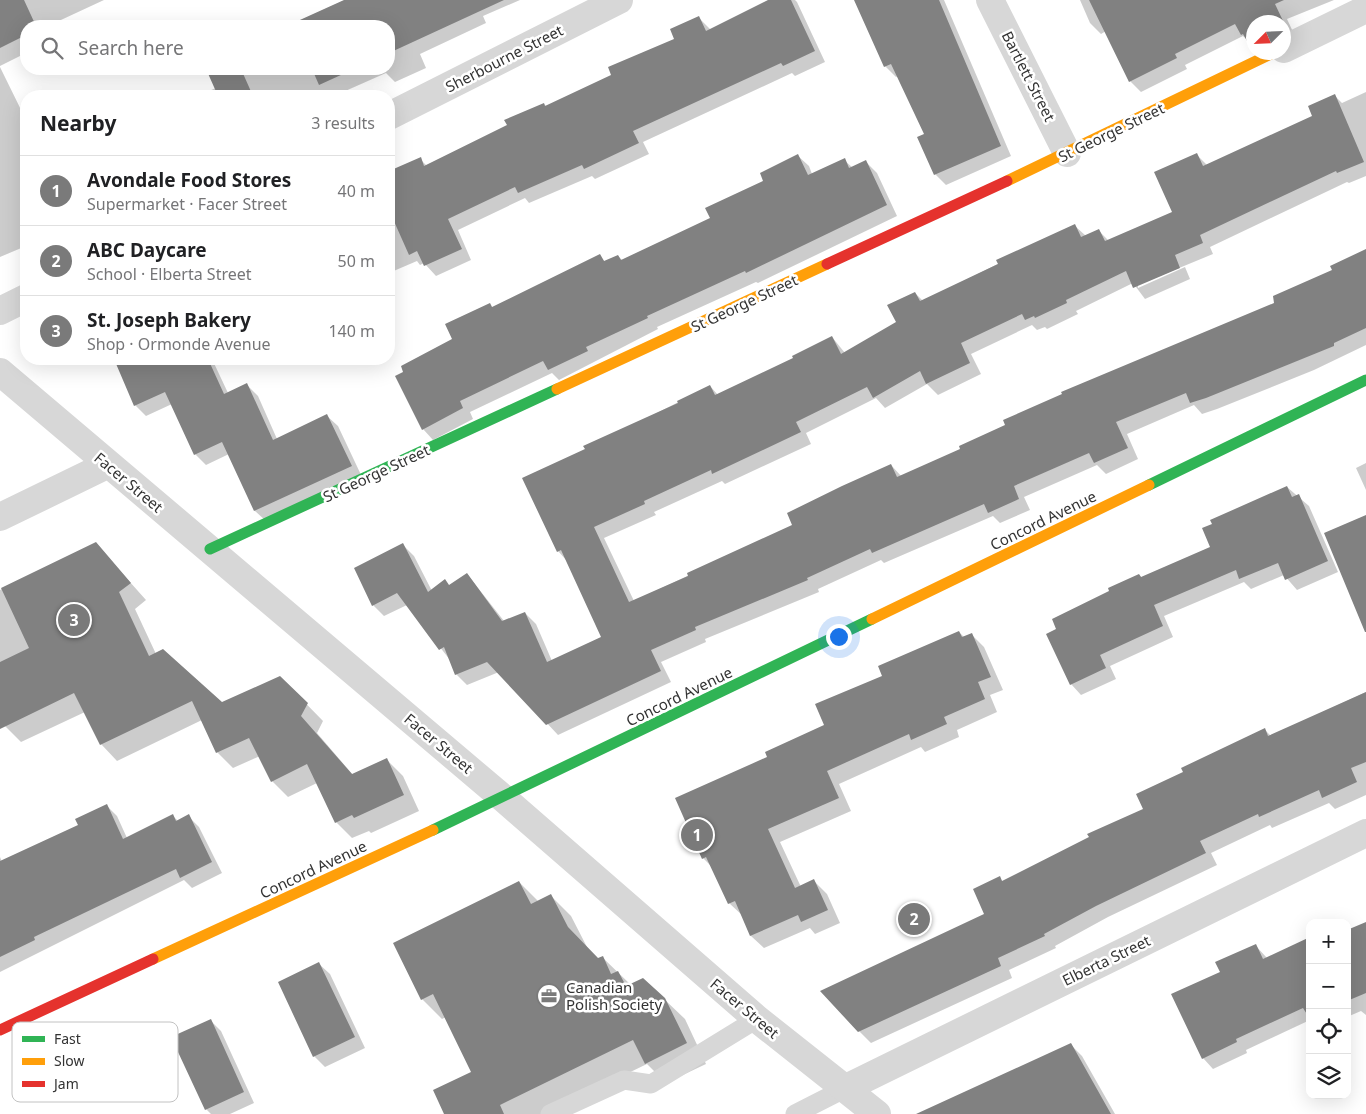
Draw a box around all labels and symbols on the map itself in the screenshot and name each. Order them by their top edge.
north arrow [1246,15,1291,60]
street label: Sherbourne Street [442,19,567,96]
street label: Bartlett Street [998,27,1061,125]
street label: St George Street [1055,97,1168,166]
street label: St George Street [687,269,801,336]
street label: St George Street [319,439,433,506]
street label: Facer Street [90,447,168,517]
street label: Concord Avenue [987,486,1099,554]
pin: 3 [58,601,90,639]
your location [826,624,852,650]
street label: Concord Avenue [623,662,735,730]
street label: Facer Street [400,708,478,778]
pin: 1 [681,816,713,854]
street label: Concord Avenue [256,835,370,903]
pin: 2 [898,900,930,938]
street label: Elberta Street [1059,930,1154,990]
street label: Facer Street [706,973,784,1043]
place label: Canadian Polish Society [566,977,663,1014]
office icon: Canadian Polish Society [536,983,562,1009]
legend [12,1022,178,1102]
text: Fast [54,1029,81,1048]
text: Slow [54,1051,85,1070]
text: Jam [52,1074,79,1093]

